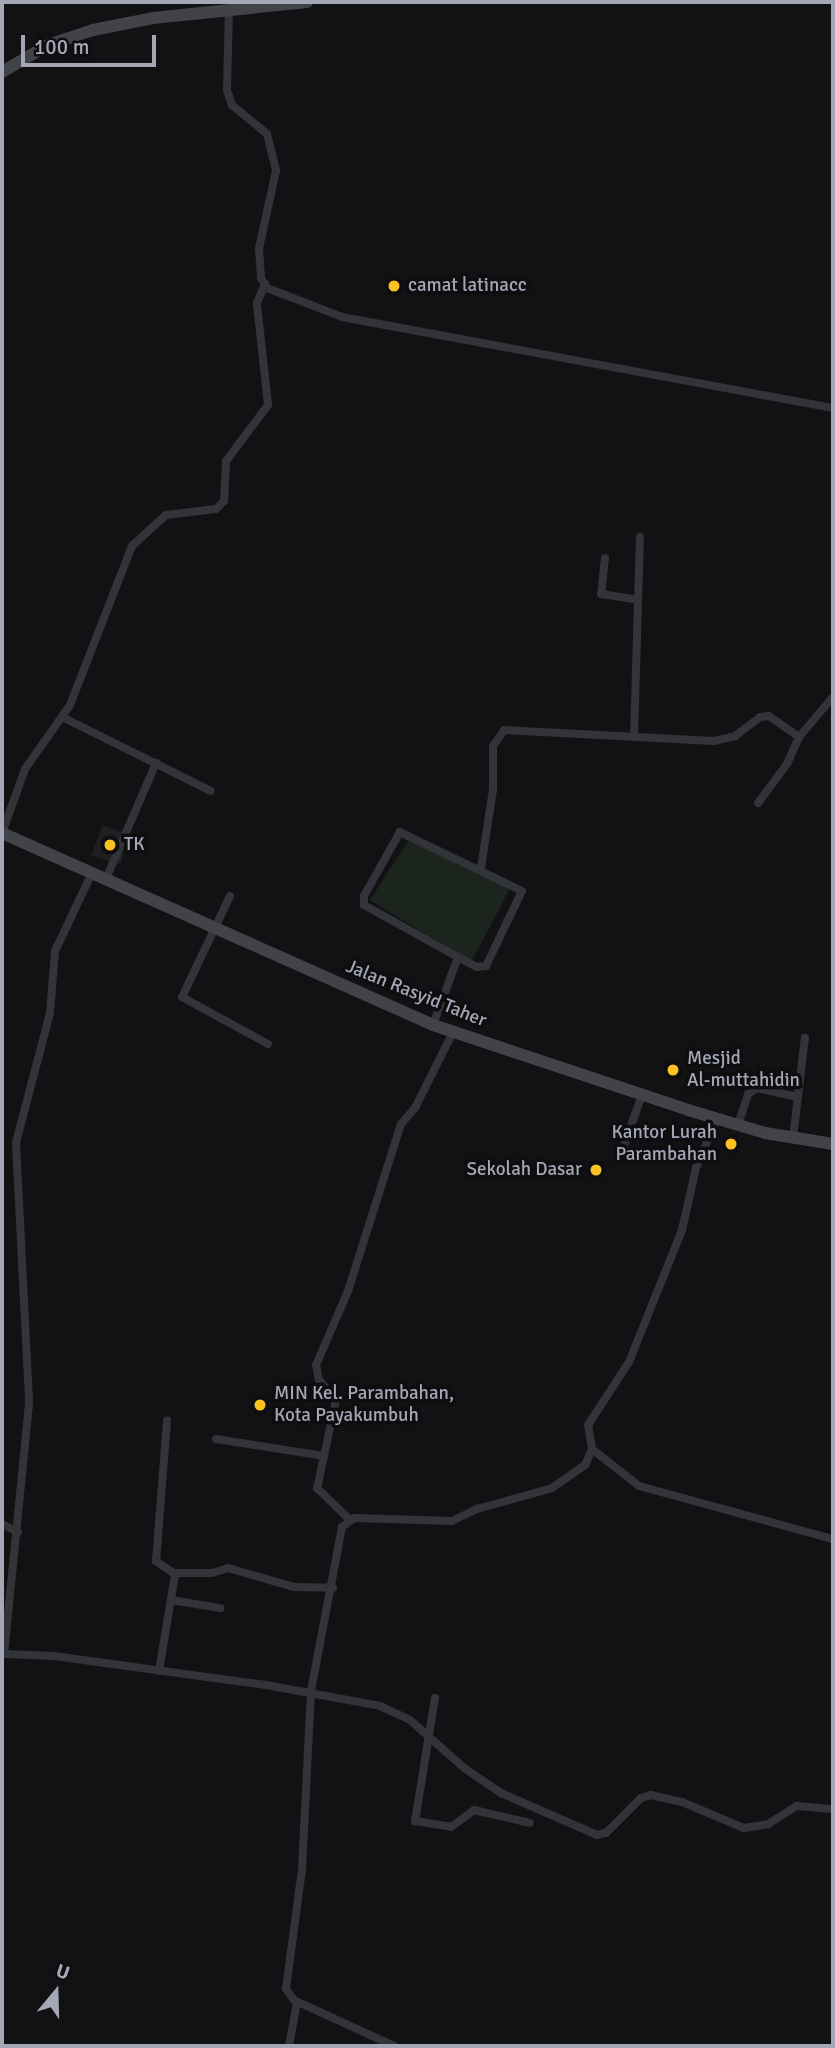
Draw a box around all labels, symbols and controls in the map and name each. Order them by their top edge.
scale bar [24,21,159,65]
text: 100 m [34,34,89,60]
place label: camat latinacc [408,275,527,297]
marker: camat latinacc [386,278,402,294]
place label: TK [124,834,145,856]
marker: TK [102,837,118,853]
street label: Jalan Rasyid Taher [342,955,490,1033]
place label: Mesjid Al-muttahidin [687,1048,800,1092]
marker: Mesjid Al-muttahidin [665,1062,681,1078]
place label: Kantor Lurah Parambahan [611,1122,717,1166]
marker: Kantor Lurah Parambahan [723,1136,739,1152]
place label: Sekolah Dasar [466,1159,582,1181]
marker: Sekolah Dasar [588,1162,604,1178]
place label: MIN Kel. Parambahan, Kota Payakumbuh [274,1383,454,1427]
marker: MIN Kel. Parambahan, Kota Payakumbuh [252,1397,268,1413]
north arrow [21,1957,91,2027]
text: U [53,1959,73,1986]

